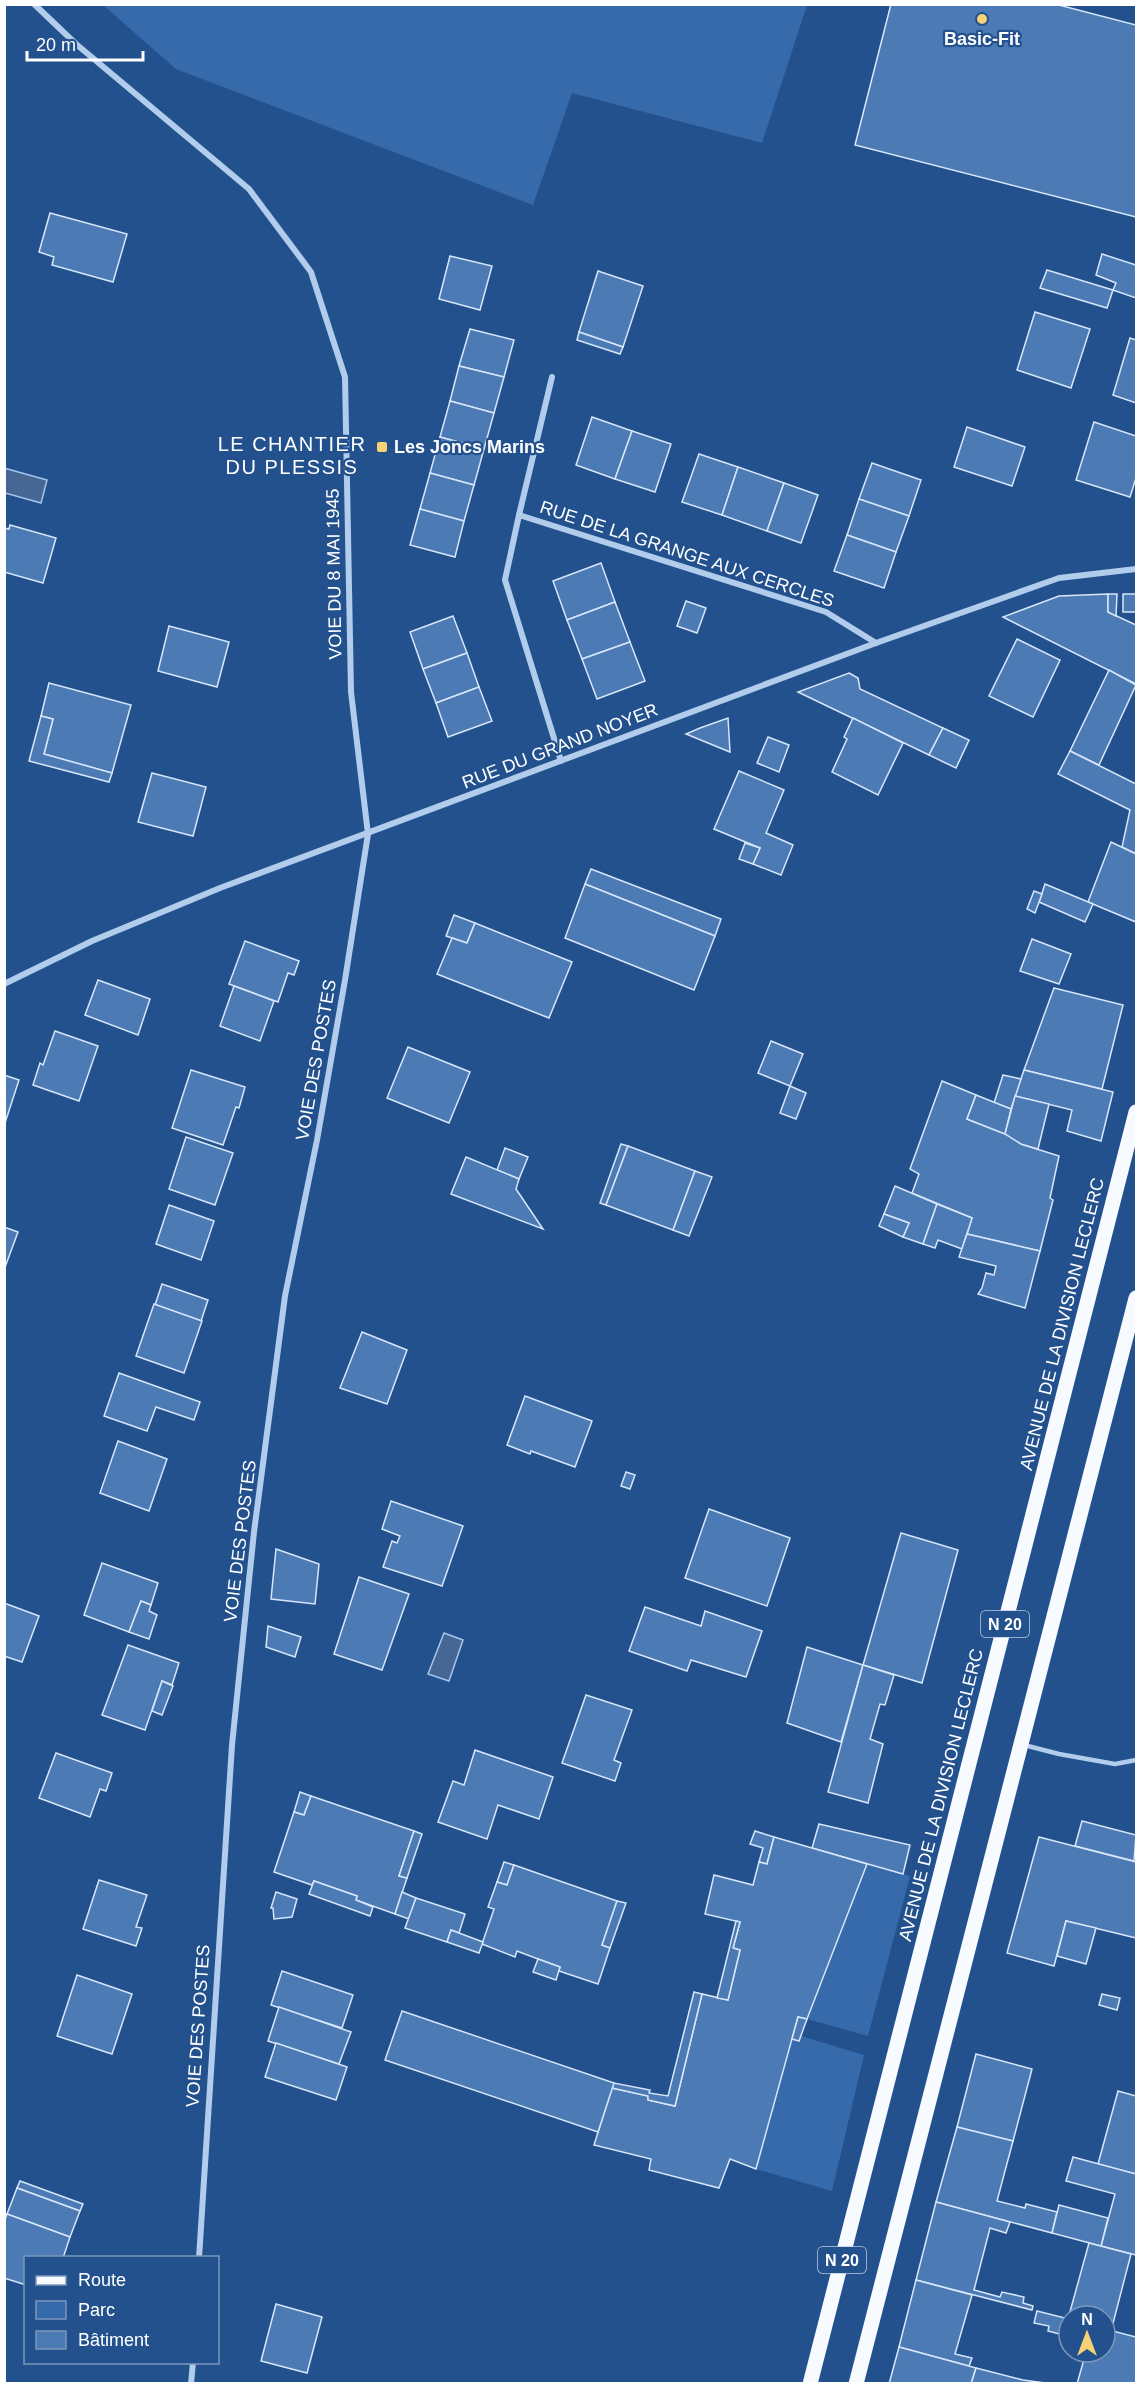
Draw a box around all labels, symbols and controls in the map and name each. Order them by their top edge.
marker: Basic-Fit [975,12,989,26]
scale bar [27,24,142,62]
place label: Basic-Fit [944,29,1020,49]
text: 20 m [36,35,76,55]
district label: LE CHANTIER DU PLESSIS [218,433,366,478]
place label: Les Joncs Marins [394,437,545,457]
marker: Les Joncs Marins [375,440,389,454]
street label: VOIE DU 8 MAI 1945 [323,488,345,660]
street label: RUE DE LA GRANGE AUX CERCLES [537,497,837,611]
street label: RUE DU GRAND NOYER [459,699,661,793]
street label: VOIE DES POSTES [292,978,340,1142]
street label: AVENUE DE LA DIVISION LECLERC [1016,1176,1108,1472]
street label: VOIE DES POSTES [220,1459,260,1623]
road number: N 20 [981,1611,1029,1637]
street label: AVENUE DE LA DIVISION LECLERC [895,1647,987,1943]
street label: VOIE DES POSTES [182,1944,214,2108]
road number: N 20 [818,2247,866,2273]
legend [24,2256,219,2364]
text: Route [78,2270,126,2290]
text: Parc [78,2300,115,2320]
north arrow [1057,2304,1117,2364]
text: N [1081,2311,1093,2328]
text: Bâtiment [78,2330,149,2350]

